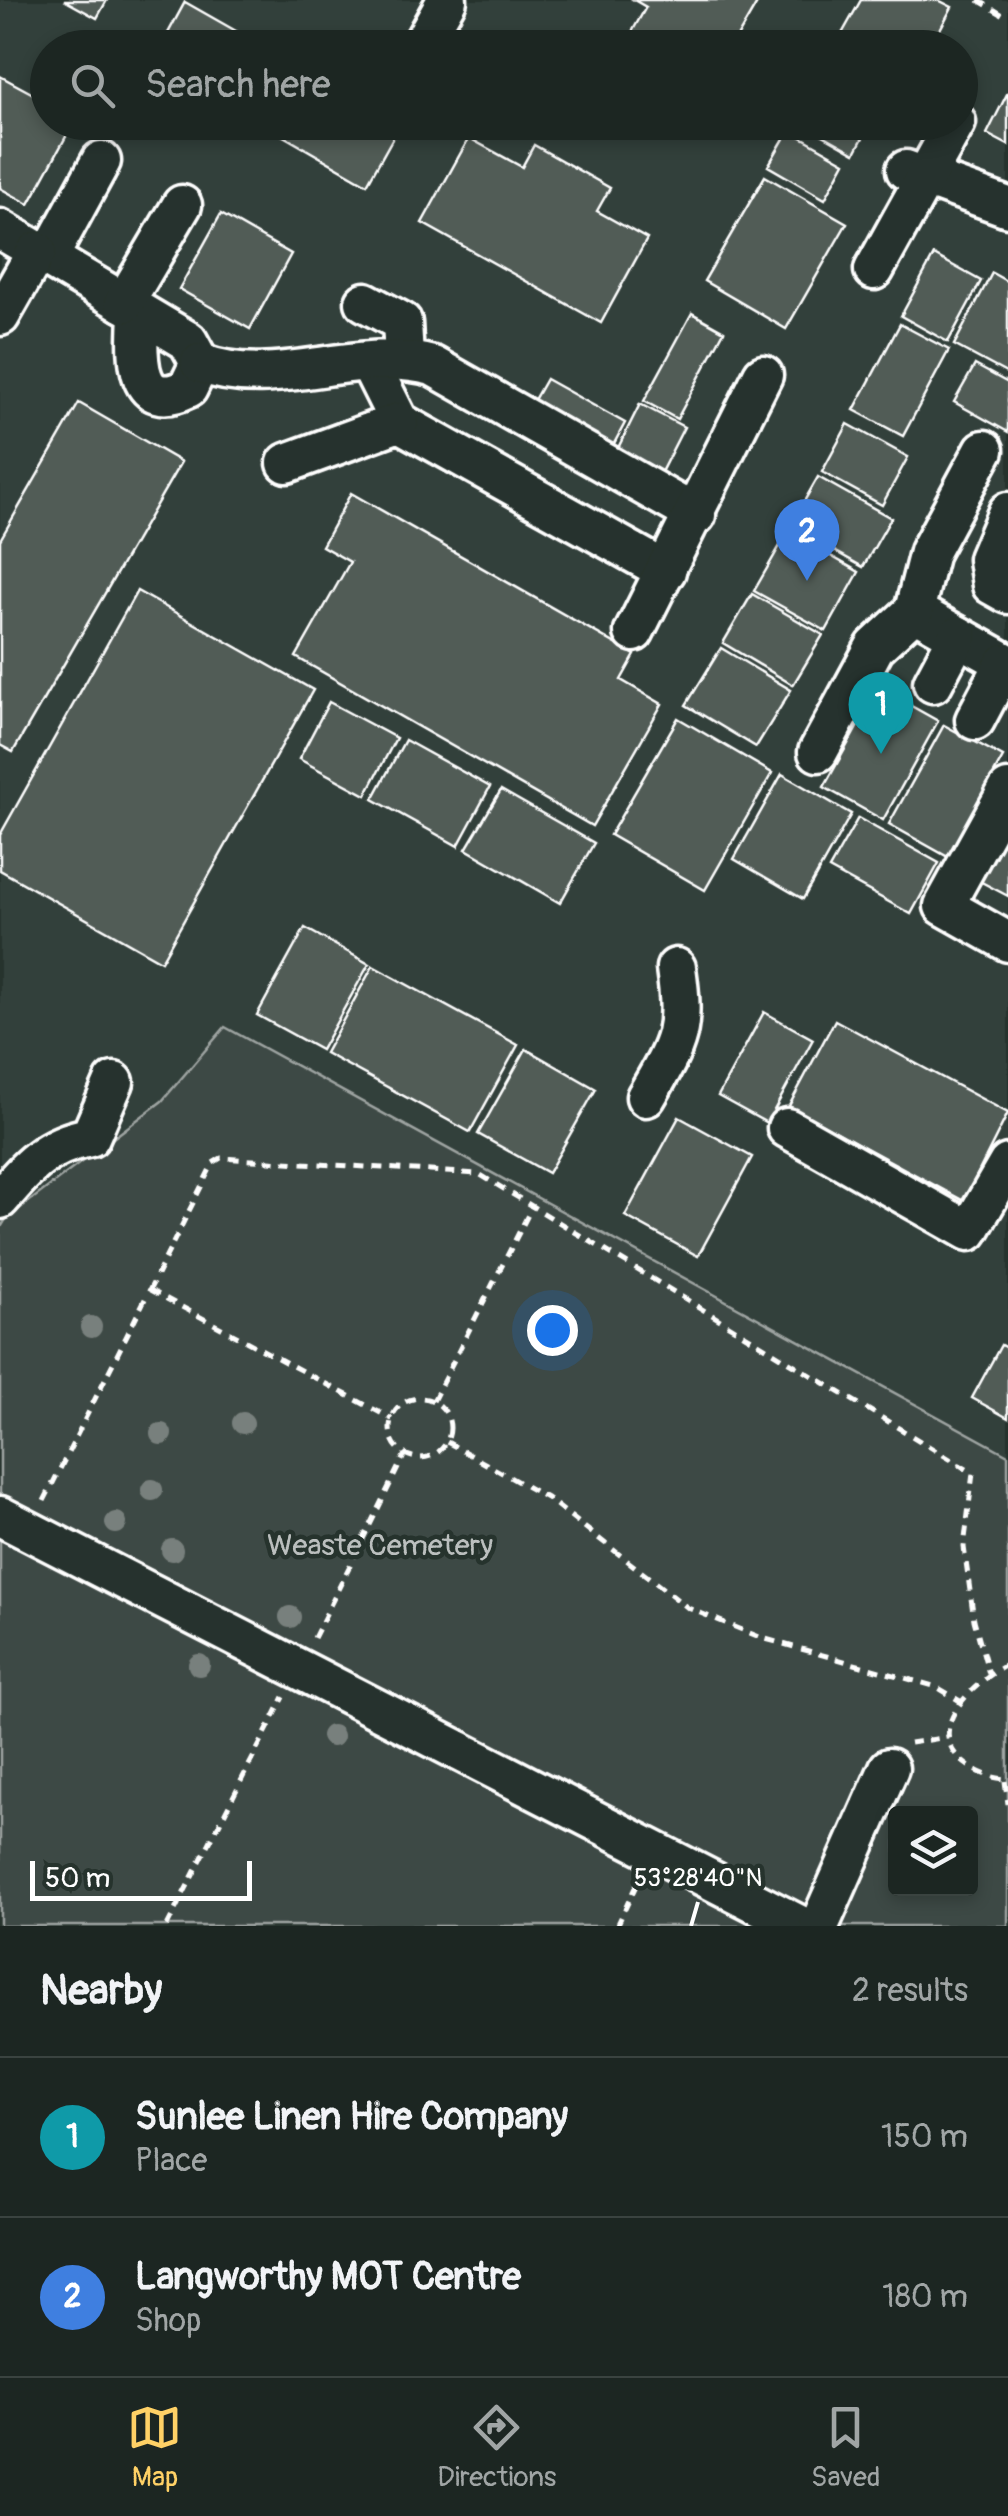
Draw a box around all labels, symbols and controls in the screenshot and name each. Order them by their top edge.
search box [30,30,978,140]
icon: search [65,58,120,113]
text: Search here [145,61,331,109]
pin: 2 [774,498,840,581]
pin: 1 [848,672,914,754]
your location [527,1305,578,1356]
park label: Weaste Cemetery [267,1527,493,1564]
map controls [888,1806,978,1896]
button: layers [888,1806,978,1896]
scale bar [30,1856,252,1900]
text: 50 m [45,1861,110,1896]
text: 53°28'40"N [634,1863,762,1894]
text: Nearby [40,1965,162,2017]
text: 2 results [852,1971,968,2011]
text: Sunlee Linen Hire Company [135,2093,568,2141]
text: 1 [66,2117,79,2157]
text: 150 m [881,2117,968,2157]
text: Place [135,2141,207,2181]
text: Langworthy MOT Centre [135,2253,521,2301]
text: 2 [64,2277,81,2317]
text: 180 m [882,2277,968,2317]
text: Shop [135,2301,201,2341]
tab: Map [127,2400,182,2495]
tab: Directions [437,2400,556,2495]
tab: Saved [811,2400,881,2495]

